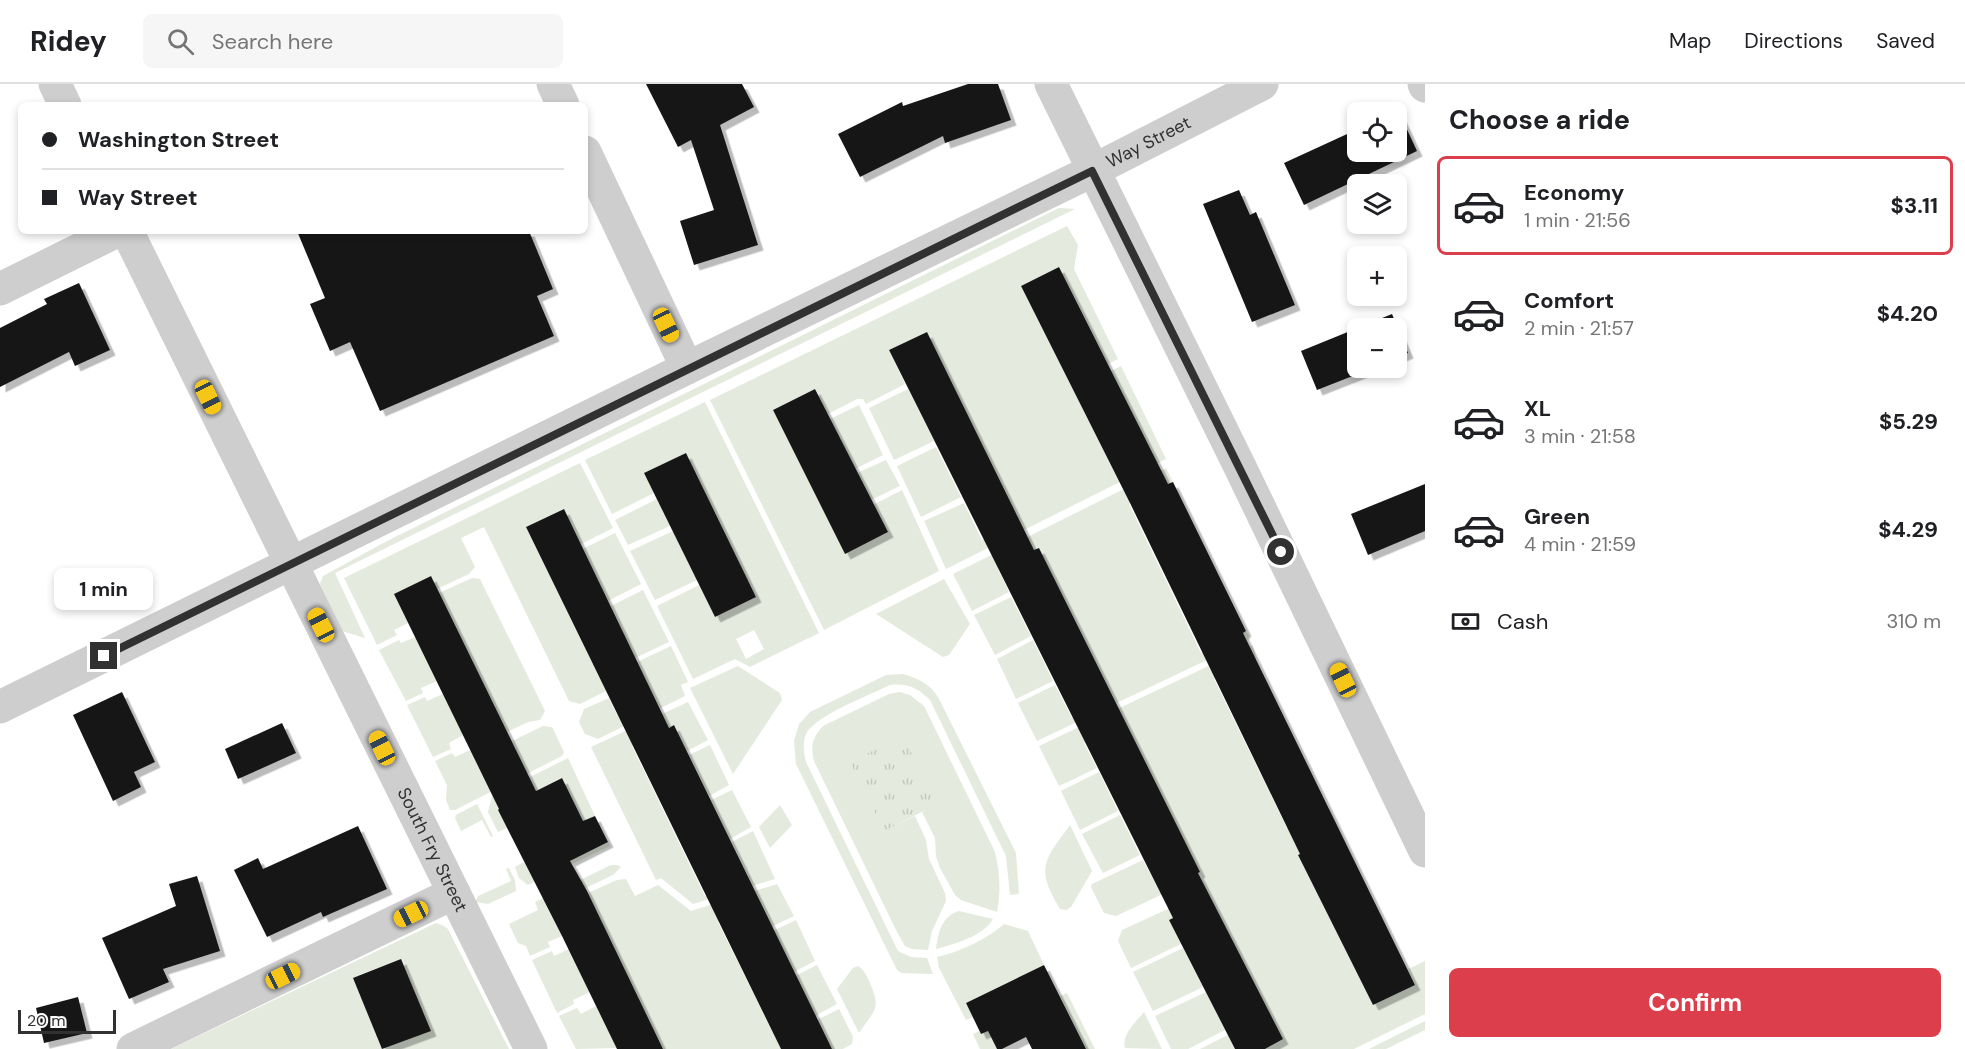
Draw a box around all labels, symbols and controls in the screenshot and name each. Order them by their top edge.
search box [143,14,563,68]
text: Ridey [30,23,107,60]
icon: search [164,25,197,58]
text: Search here [212,27,333,56]
text: Map [1669,27,1711,55]
text: Directions [1744,27,1843,55]
text: Saved [1876,27,1935,55]
map controls [1347,102,1407,378]
button: locate [1347,102,1407,162]
text: Choose a ride [1449,102,1630,137]
street label: Way Street [1102,110,1195,174]
text: Washington Street [78,125,279,154]
button: layers [1347,174,1407,234]
text: Economy [1524,178,1624,207]
icon: car [1452,179,1506,233]
text: Way Street [78,183,198,212]
text: $3.11 [1891,191,1938,220]
text: 1 min · 21:56 [1524,207,1631,233]
button: + [1347,246,1407,306]
text: Comfort [1524,286,1614,315]
icon: car [1452,287,1506,341]
text: $4.20 [1877,299,1938,328]
car [650,305,682,345]
text: 2 min · 21:57 [1524,315,1634,341]
button: − [1347,318,1407,378]
car [192,377,224,417]
text: XL [1524,394,1551,423]
icon: car [1452,395,1506,449]
text: $5.29 [1879,407,1938,436]
text: 3 min · 21:58 [1524,423,1636,449]
text: Green [1524,502,1590,531]
icon: car [1452,503,1506,557]
text: $4.29 [1878,515,1938,544]
text: 4 min · 21:59 [1524,531,1636,557]
route start [1267,538,1294,565]
callout: 1 min [54,569,154,611]
text: 1 min [79,576,128,602]
car [305,605,337,645]
icon: cash [1449,605,1482,638]
text: Cash [1497,607,1548,636]
text: 310 m [1886,608,1941,634]
route end [90,642,117,669]
car [1327,660,1359,700]
car [366,728,398,768]
street label: South Fry Street [392,783,473,916]
car [391,898,431,930]
car [263,960,303,992]
button: Confirm [1449,968,1941,1037]
scale bar [18,1007,116,1034]
text: 20 m [27,1010,66,1031]

